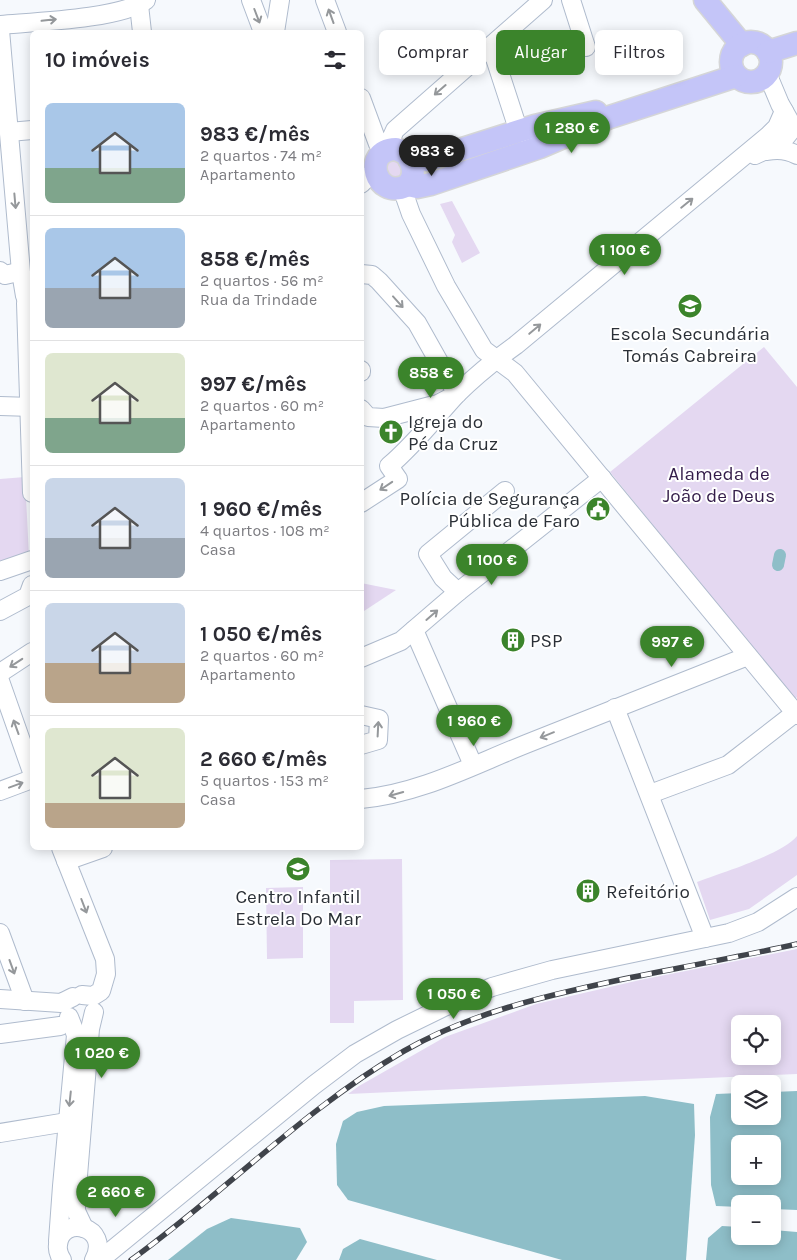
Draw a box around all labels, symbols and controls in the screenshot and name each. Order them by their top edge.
one-way arrow [253,8,262,23]
one-way arrow [326,9,335,24]
one-way arrow [40,15,56,25]
chip: Comprar [379,30,486,75]
chip: Alugar [496,30,585,75]
chip: Filtros [595,30,683,75]
icon: filters [321,46,349,74]
text: 10 imóveis [45,48,150,72]
one-way arrow [434,84,447,96]
pin: 1 280 € [526,112,618,154]
text: 1 280 € [545,118,599,137]
text: 983 €/mês [200,122,310,146]
icon: home [85,123,145,183]
pin: 983 € [397,134,467,177]
text: 983 € [410,141,454,160]
text: 2 quartos · 74 m² [200,146,322,165]
text: Apartamento [200,165,296,184]
one-way arrow [10,193,20,209]
one-way arrow [681,198,694,209]
pin: 1 100 € [579,234,671,276]
text: 1 100 € [600,240,650,259]
text: 858 €/mês [200,247,310,271]
icon: home [85,248,145,308]
text: 2 quartos · 56 m² [200,271,324,290]
text: Rua da Trindade [200,290,317,309]
school or university icon: Escola Secundária Tomás Cabreira [677,293,703,319]
one-way arrow [392,295,404,308]
place label: Escola Secundária Tomás Cabreira [610,323,770,367]
one-way arrow [528,324,541,335]
pin: 858 € [396,356,466,399]
text: 858 € [409,363,453,382]
text: 997 €/mês [200,372,307,396]
icon: home [85,373,145,433]
text: 2 quartos · 60 m² [200,396,324,415]
place label: Igreja do Pé da Cruz [408,411,498,455]
text: Apartamento [200,415,296,434]
church icon: Igreja do Pé da Cruz [378,419,404,445]
park label: Alameda de João de Deus [663,463,775,507]
one-way arrow [379,481,393,492]
place label: Polícia de Segurança Pública de Faro [400,488,580,532]
public building icon: Polícia de Segurança Pública de Faro [585,496,611,522]
text: 1 960 €/mês [200,497,322,521]
icon: home [85,498,145,558]
text: 4 quartos · 108 m² [200,521,330,540]
text: Casa [200,540,236,559]
pin: 1 100 € [446,544,538,586]
text: 1 100 € [467,550,517,569]
one-way arrow [425,609,438,620]
text: 1 050 €/mês [200,622,322,646]
icon: home [85,623,145,683]
pin: 997 € [637,626,707,668]
building icon: PSP [500,627,526,653]
place label: PSP [530,630,563,652]
text: 997 € [651,632,693,651]
text: 2 quartos · 60 m² [200,646,324,665]
one-way arrow [10,658,24,668]
text: Apartamento [200,665,296,684]
pin: 1 960 € [428,704,520,747]
text: 1 960 € [447,711,501,730]
one-way arrow [11,719,20,735]
one-way arrow [374,721,383,737]
one-way arrow [540,731,555,740]
text: 2 660 €/mês [200,747,327,771]
icon: home [85,748,145,808]
text: 5 quartos · 153 m² [200,771,329,790]
one-way arrow [8,780,23,789]
text: Casa [200,790,236,809]
one-way arrow [388,790,404,799]
school or university icon: Centro Infantil Estrela Do Mar [285,856,311,882]
building icon: Refeitório [575,878,601,904]
place label: Refeitório [606,881,690,903]
place label: Centro Infantil Estrela Do Mar [235,886,361,930]
one-way arrow [80,898,89,914]
one-way arrow [8,959,17,974]
pin: 1 050 € [408,978,500,1020]
text: 1 050 € [427,984,481,1003]
map controls [731,1015,781,1245]
button: locate [731,1015,781,1065]
pin: 1 020 € [56,1036,148,1079]
text: 1 020 € [75,1043,129,1062]
button: layers [731,1075,781,1125]
one-way arrow [65,1091,75,1107]
button: + [731,1135,781,1185]
pin: 2 660 € [70,1176,162,1218]
text: 2 660 € [87,1182,145,1201]
button: − [731,1195,781,1245]

